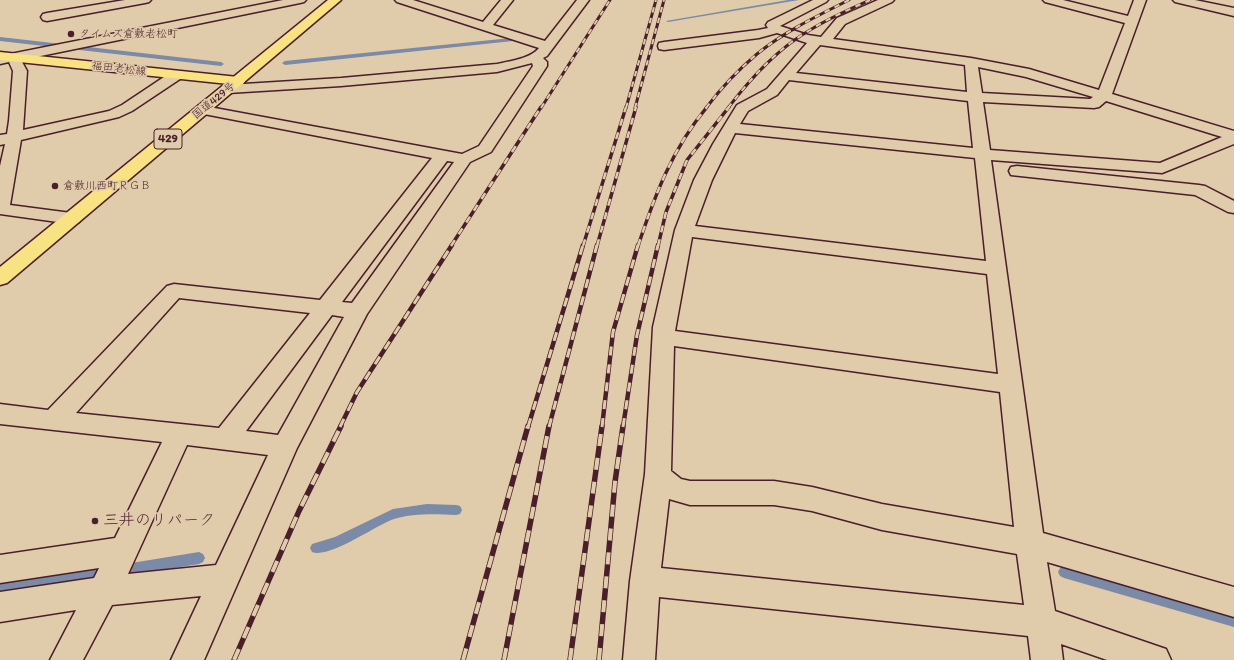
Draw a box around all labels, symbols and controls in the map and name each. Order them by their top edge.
place label: タイムズ倉敷老松町 [79,27,178,41]
marker: タイムズ倉敷老松町 [66,29,76,39]
street label: 福田老松線 [91,59,147,79]
street label: 国道429号 [190,80,238,122]
road number: 429 [154,129,182,149]
place label: 倉敷川西町ＲＧＢ [63,179,151,193]
marker: 倉敷川西町ＲＧＢ [50,181,60,191]
place label: 三井のリパーク [103,511,215,531]
marker: 三井のリパーク [90,516,100,526]

